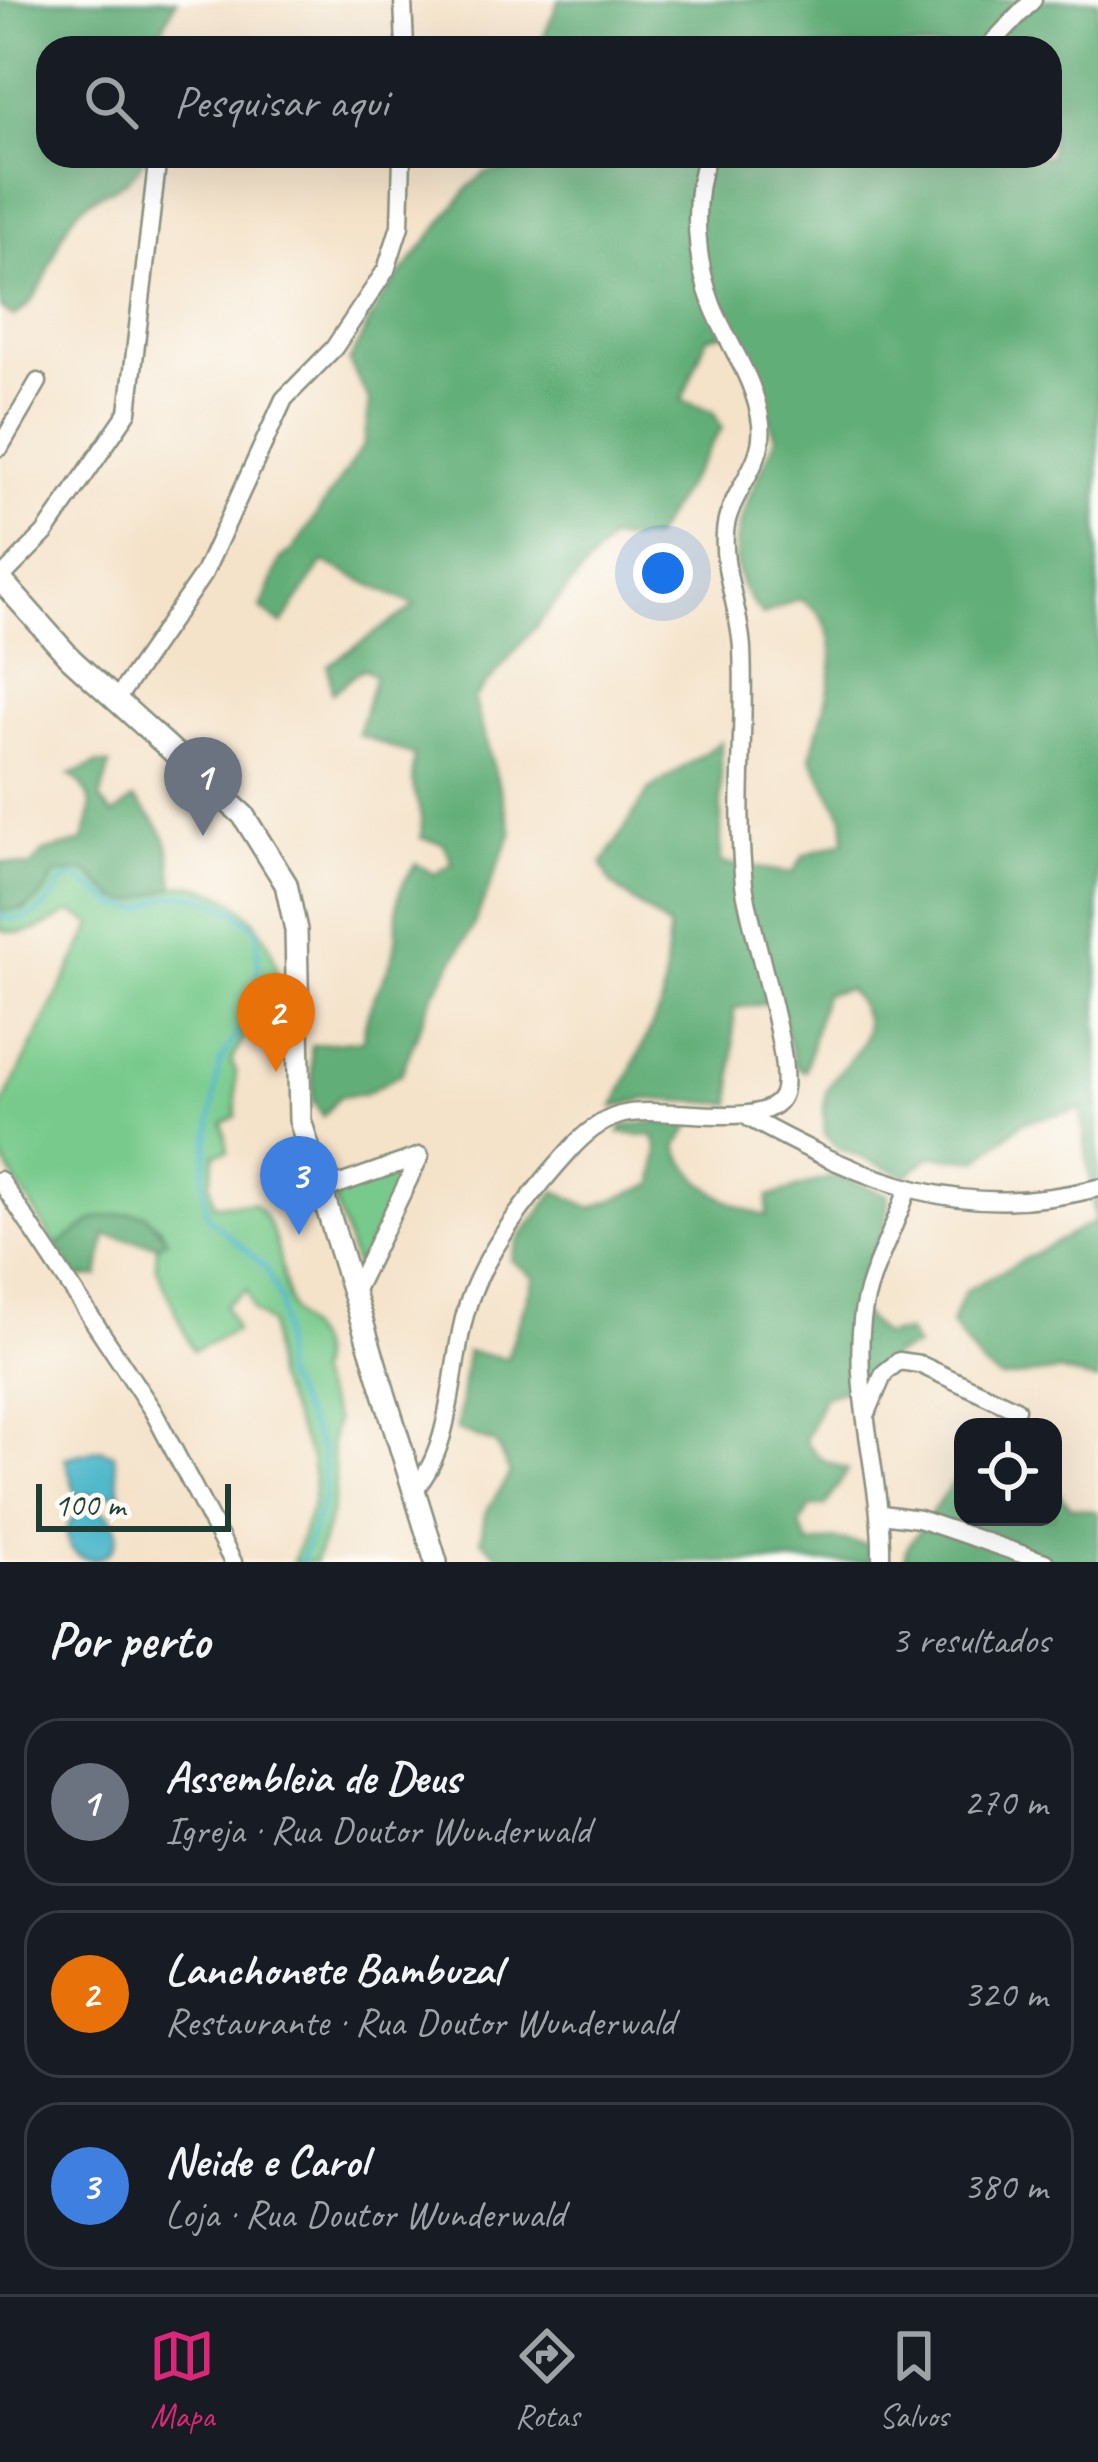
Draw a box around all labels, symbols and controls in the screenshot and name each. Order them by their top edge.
search box [36,36,1062,168]
icon: search [78,69,144,135]
text: Pesquisar aqui [174,74,388,131]
your location [633,543,693,603]
pin: 1 [164,737,242,836]
pin: 2 [237,973,315,1072]
pin: 3 [260,1136,338,1235]
map controls [954,1418,1062,1526]
button: locate [954,1418,1062,1526]
scale bar [36,1478,231,1531]
text: 100 m [54,1484,125,1526]
text: Por perto [48,1608,210,1672]
text: 3 resultados [891,1616,1050,1665]
text: Assembleia de Deus [165,1749,460,1806]
text: 1 [81,1778,99,1827]
text: 270 m [963,1778,1047,1827]
text: Igreja · Rua Doutor Wunderwald [165,1806,591,1855]
text: Lanchonete Bambuzal [165,1941,501,1998]
text: 2 [81,1970,99,2019]
text: 320 m [963,1970,1047,2019]
text: Restaurante · Rua Doutor Wunderwald [165,1998,675,2047]
text: Neide e Carol [165,2133,368,2190]
text: 3 [81,2162,99,2211]
text: 380 m [963,2162,1047,2211]
text: Loja · Rua Doutor Wunderwald [165,2190,565,2239]
tab: Mapa [149,2323,215,2437]
tab: Rotas [514,2323,580,2437]
tab: Salvos [879,2323,949,2437]

